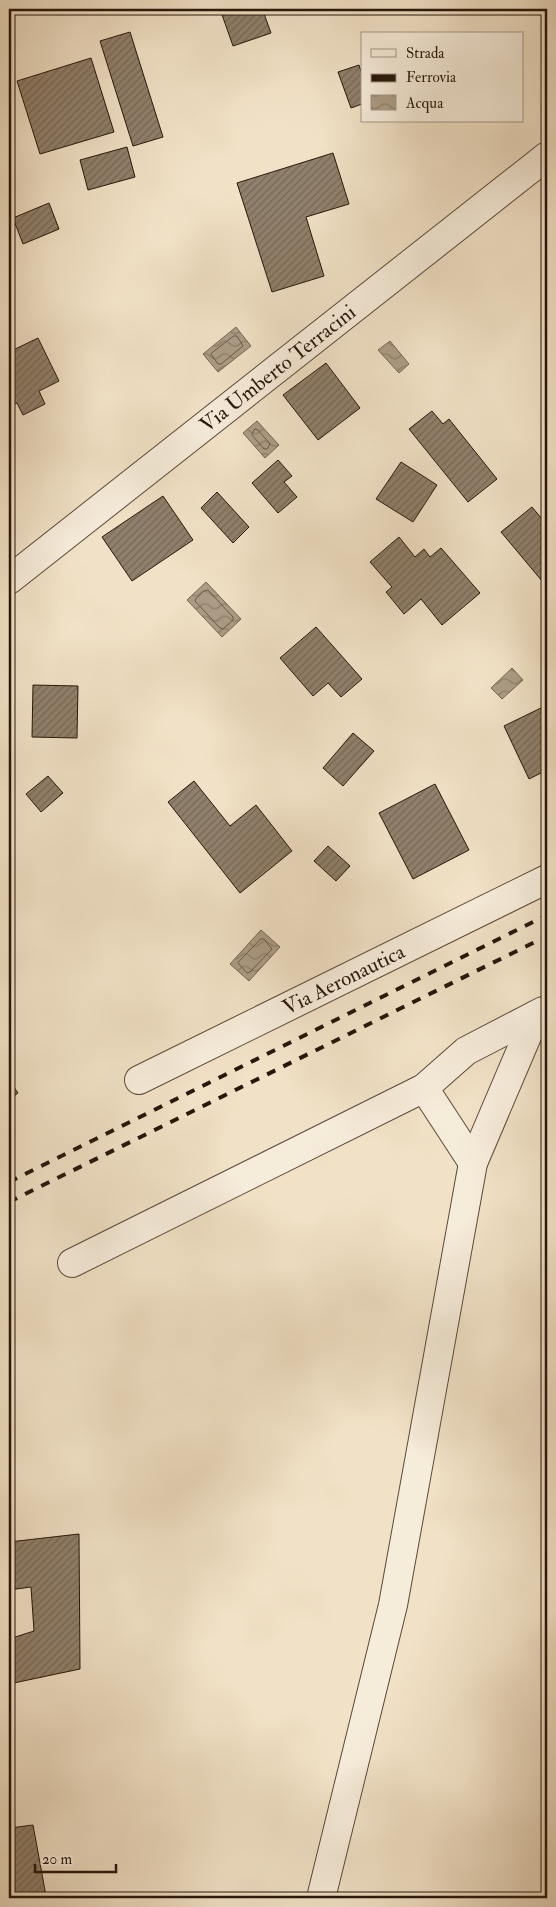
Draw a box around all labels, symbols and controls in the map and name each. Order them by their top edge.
legend [361,32,524,122]
text: Strada [406,44,445,63]
text: Ferrovia [406,68,457,87]
text: Acqua [405,94,444,113]
street label: Via Umberto Terracini [194,298,361,438]
street label: Via Aeronautica [278,938,410,1021]
scale bar [35,1842,116,1874]
text: 20 m [42,1850,72,1869]

